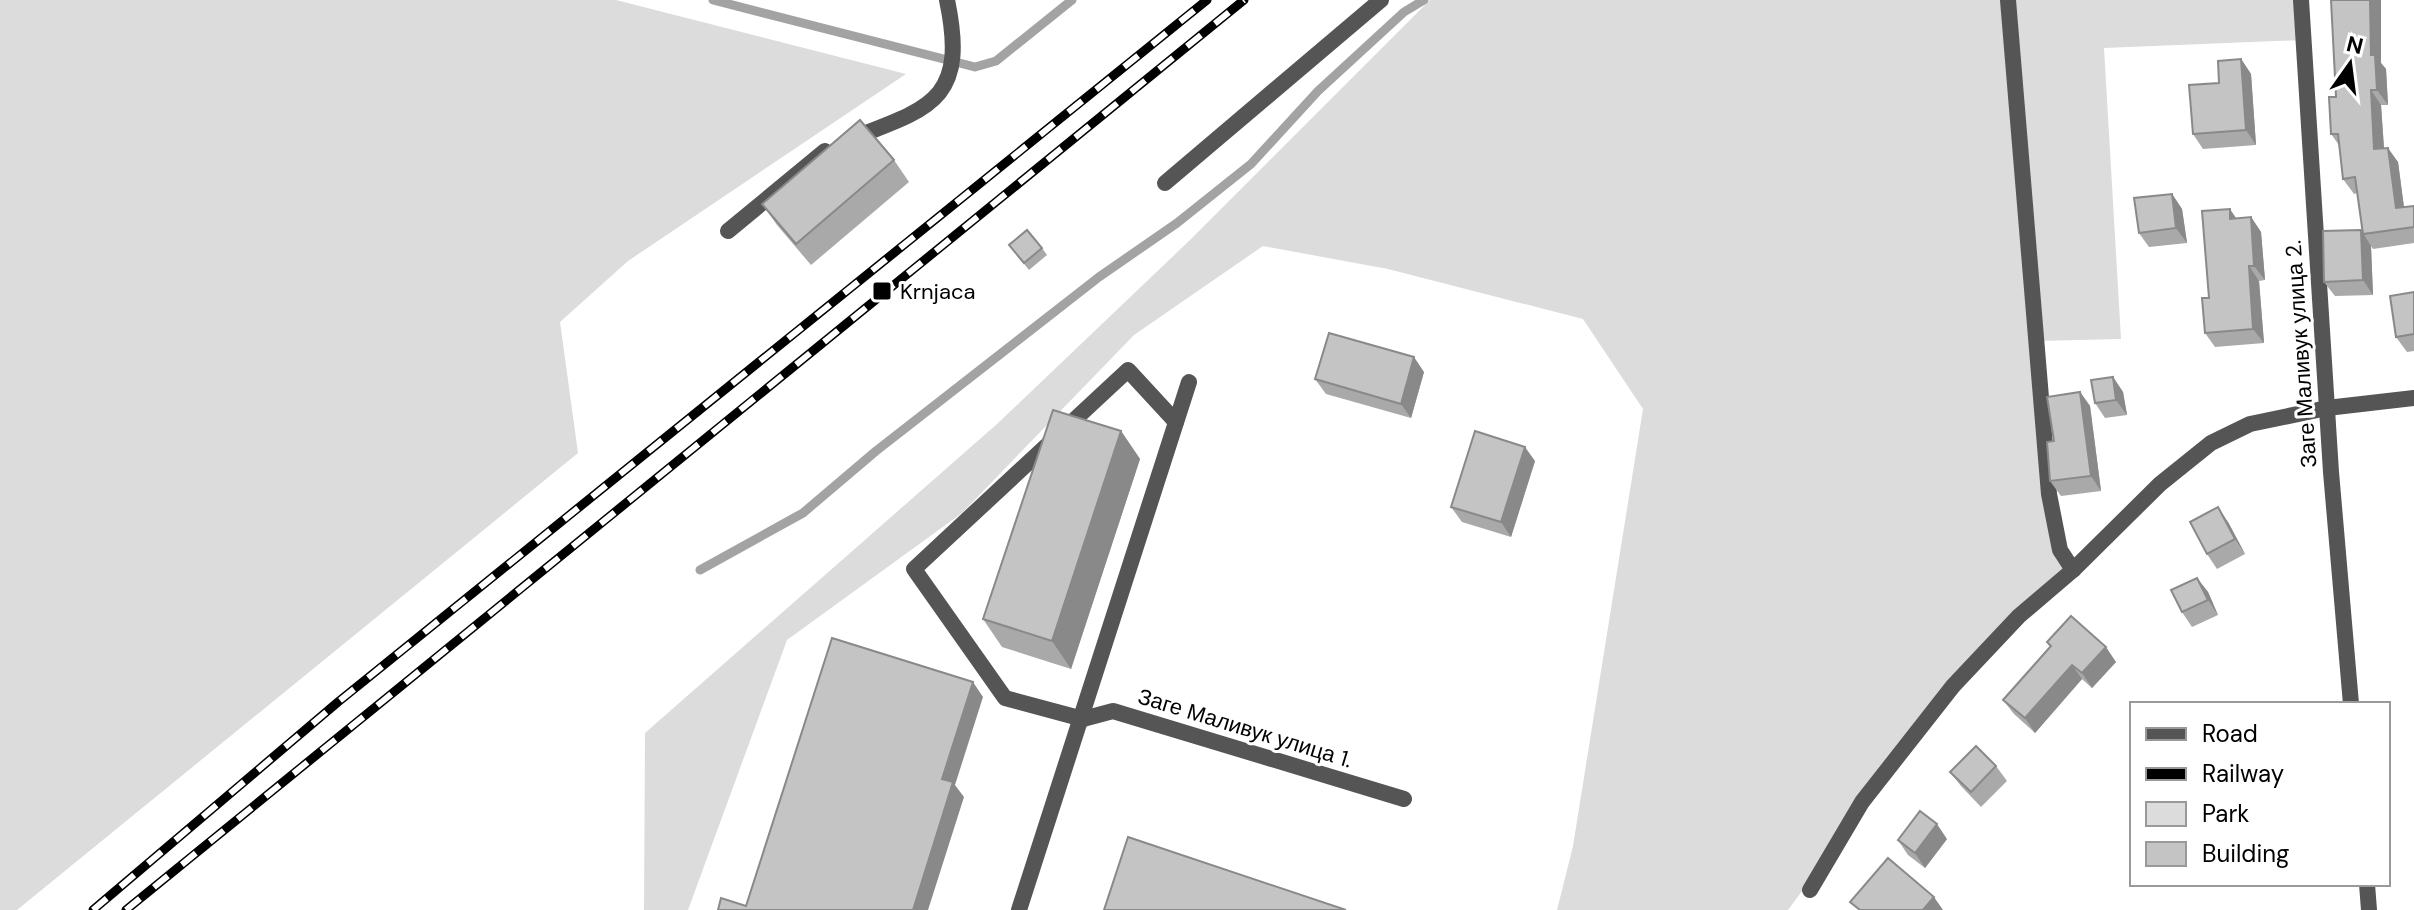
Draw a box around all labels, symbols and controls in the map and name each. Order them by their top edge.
north arrow [2310,24,2390,104]
text: N [2343,29,2366,61]
street label: Заге Маливук улица 2. [2279,239,2323,469]
place label: Krnjaca [900,277,975,306]
marker: Krnjaca [871,280,893,302]
street label: Заге Маливук улица 1. [1134,682,1356,774]
legend [2130,702,2390,886]
text: Road [2202,718,2258,749]
text: Railway [2202,758,2284,789]
text: Park [2202,798,2249,829]
text: Building [2202,838,2289,869]

